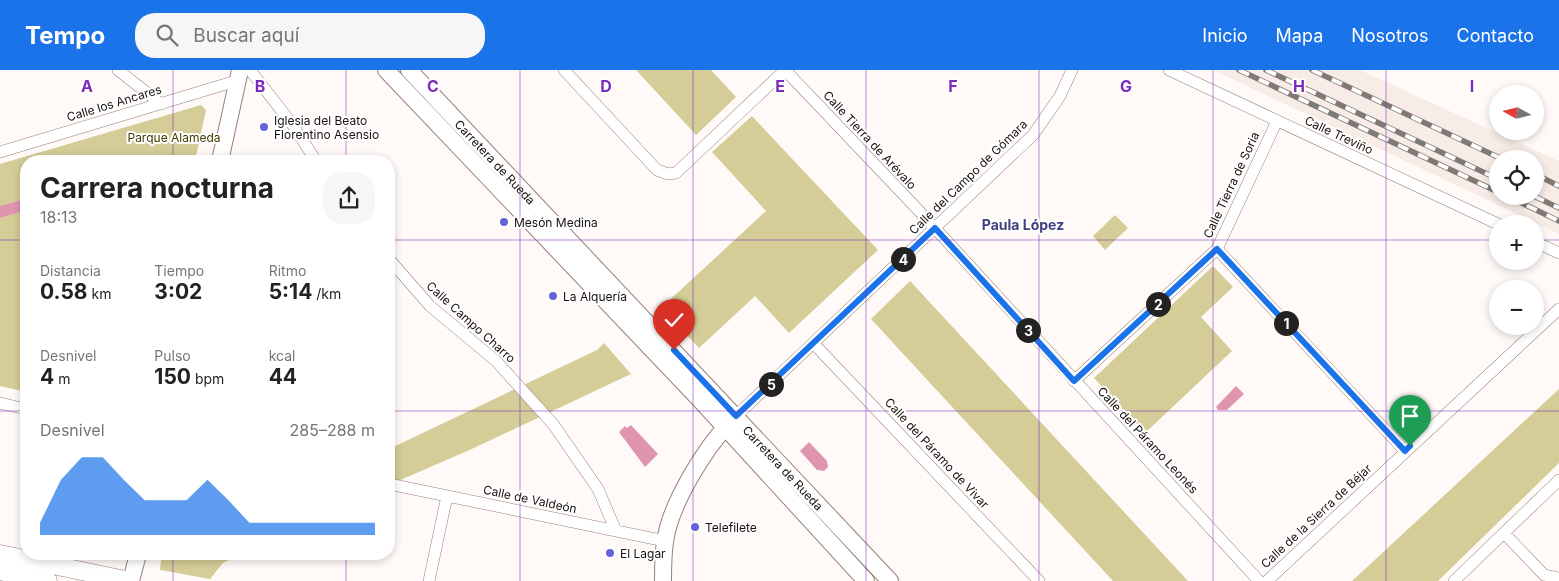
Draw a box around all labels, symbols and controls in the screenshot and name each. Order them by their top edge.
search box [135,13,485,58]
text: Tempo [25,21,105,50]
icon: search [153,21,181,49]
text: Buscar aquí [193,24,299,47]
text: Inicio [1202,25,1248,46]
text: Mapa [1276,25,1323,46]
text: Nosotros [1351,25,1429,46]
text: Contacto [1457,25,1534,46]
text: B [255,76,265,96]
text: C [427,76,439,96]
text: D [600,76,612,96]
text: E [775,76,785,96]
text: F [948,76,958,96]
text: G [1120,76,1132,96]
text: H [1293,76,1305,96]
text: I [1470,76,1474,96]
street label: Calle los Ancares [65,82,163,124]
north arrow [1489,85,1544,140]
map controls [1489,85,1544,335]
street label: Calle Tierra de Arévalo [820,88,920,192]
place label: Iglesia del Beato Florentino Asensio [274,113,379,142]
street label: Calle Treviño [1302,113,1376,157]
street label: Carretera de Rueda [452,116,539,207]
street label: Calle del Campo de Gómara [906,117,1030,237]
marker: Iglesia del Beato Florentino Asensio [258,121,270,133]
street label: Calle Tierra de Soria [1200,129,1262,241]
park label: Parque Alameda [127,130,221,145]
button: locate [1489,150,1544,205]
text: Carrera nocturna [40,171,274,205]
button: share [323,172,375,224]
text: 18:13 [40,207,77,227]
place label: Mesón Medina [514,215,598,230]
button: + [1489,215,1544,270]
marker: Mesón Medina [498,216,510,228]
district label: Paula López [982,216,1064,233]
pin: 4 [890,246,916,272]
text: 4 [899,251,908,268]
text: Distancia [40,262,101,279]
text: Tiempo [154,262,204,279]
text: Ritmo [269,262,306,279]
street label: Calle Campo Charro [423,278,519,366]
text: 0.58 [40,279,88,304]
text: 3:02 [154,279,202,304]
text: 5:14 [269,279,312,304]
button: − [1489,280,1544,335]
text: km [88,285,111,302]
text: /km [312,285,341,302]
place label: La Alquería [563,289,627,304]
marker: La Alquería [547,290,559,302]
pin: 2 [1146,292,1170,316]
text: 2 [1154,296,1163,313]
pin [653,299,695,350]
icon: check [660,306,688,334]
pin: 1 [1274,310,1298,336]
text: 1 [1283,315,1290,332]
pin: 3 [1016,318,1040,342]
text: 3 [1024,322,1033,339]
text: Desnivel [40,347,96,364]
text: Pulso [154,347,191,364]
text: kcal [269,347,295,364]
text: 4 [40,364,54,389]
text: 150 [154,364,191,389]
text: 44 [269,364,297,389]
text: m [54,370,70,387]
text: bpm [191,370,224,387]
pin: 5 [758,372,784,396]
text: 5 [767,376,776,393]
street label: Calle del Páramo Leonés [1095,384,1201,496]
street label: Calle del Páramo de Vivar [882,395,993,512]
pin [1389,395,1431,446]
icon: arrive [1396,402,1424,430]
text: Desnivel [40,420,105,440]
text: 285–288 m [290,420,375,440]
street label: Carretera de Rueda [740,422,827,513]
street label: Calle de la Sierra de Béjar [1257,460,1375,571]
street label: Calle de Valdeón [482,482,578,516]
place label: Telefilete [705,520,757,535]
marker: Telefilete [689,521,701,533]
place label: El Lagar [620,546,666,561]
marker: El Lagar [604,547,616,559]

